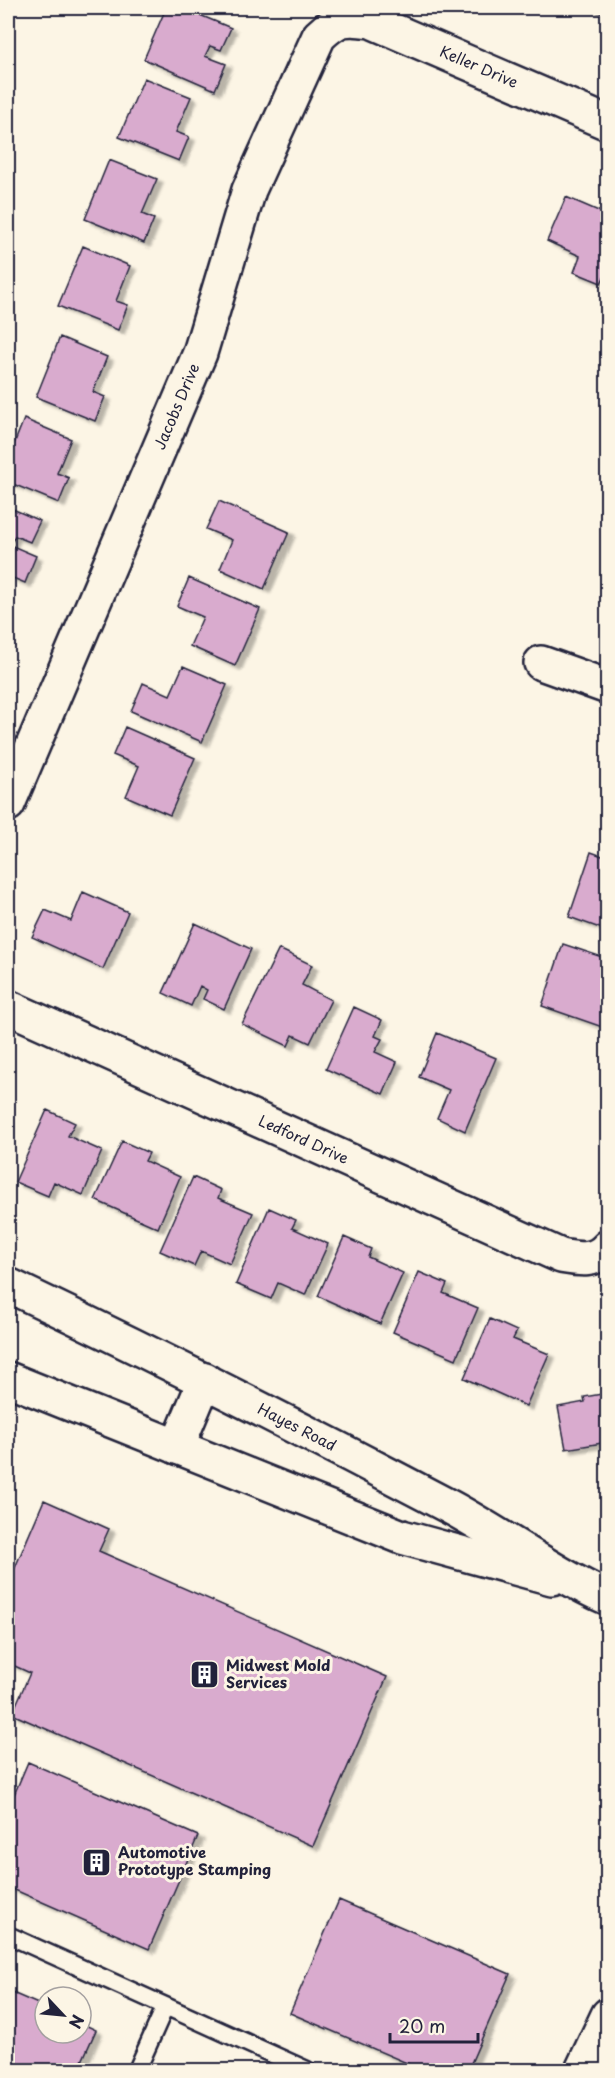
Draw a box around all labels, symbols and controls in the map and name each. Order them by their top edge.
street label: Keller Drive [436,39,522,93]
street label: Jacobs Drive [147,359,204,453]
street label: Ledford Drive [255,1108,353,1169]
street label: Hayes Road [254,1396,341,1456]
place label: Midwest Mold Services [226,1653,330,1693]
building icon: Midwest Mold Services [189,1659,221,1691]
place label: Automotive Prototype Stamping [118,1840,271,1880]
building icon: Automotive Prototype Stamping [81,1846,113,1878]
north arrow [33,1985,93,2045]
scale bar [390,2006,478,2044]
text: N [64,2011,91,2033]
text: 20 m [399,2012,445,2039]

